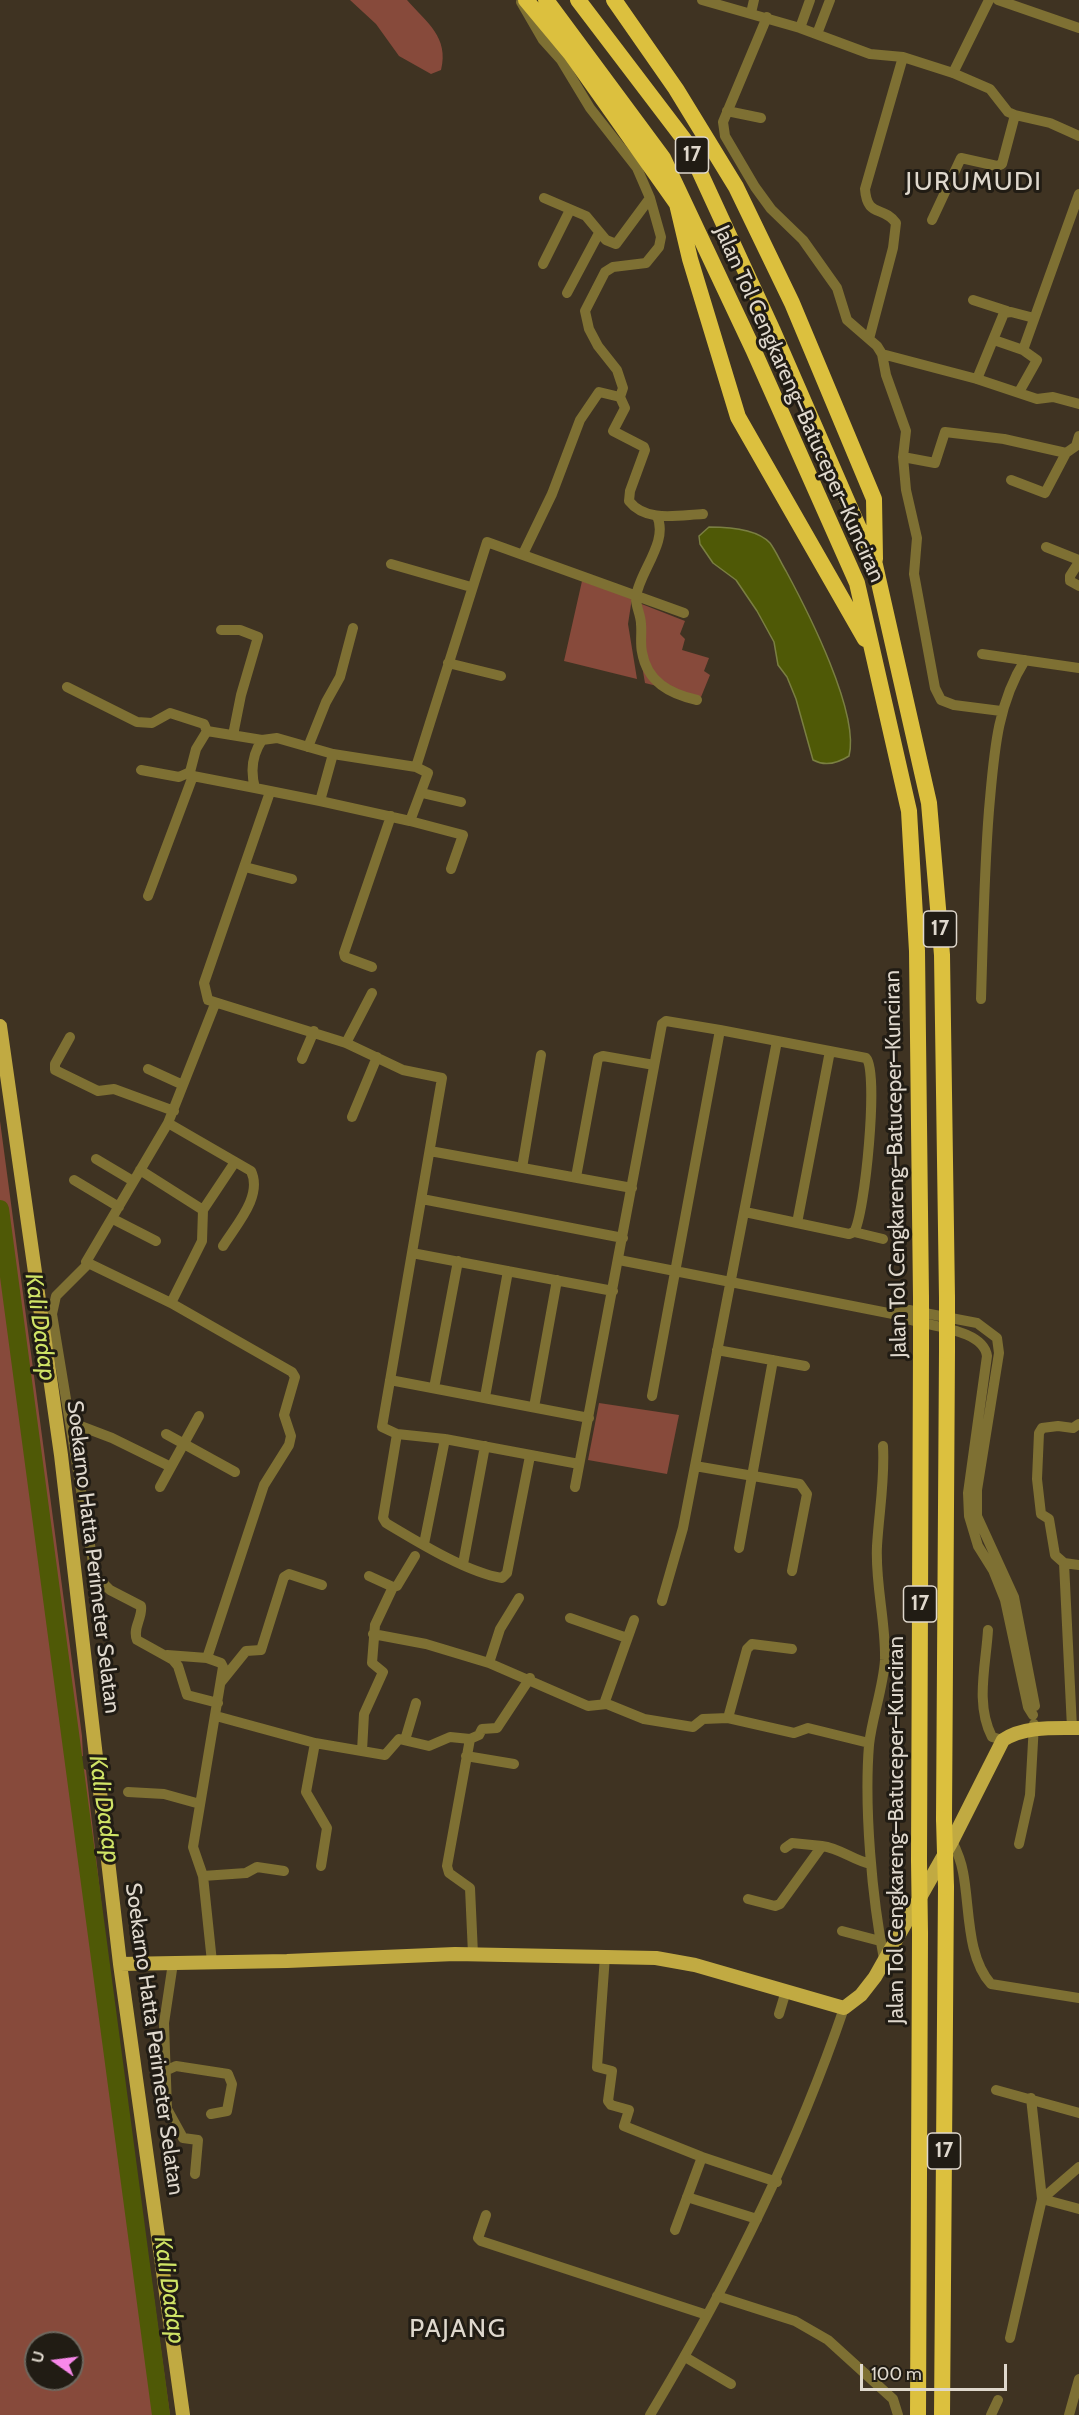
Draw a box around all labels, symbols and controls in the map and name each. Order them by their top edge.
road number: 17 [676,137,708,173]
district label: JURUMUDI [905,166,1043,198]
street label: Jalan Tol Cengkareng–Batuceper–Kunciran [708,221,890,587]
road number: 17 [924,911,956,947]
street label: Jalan Tol Cengkareng–Batuceper–Kunciran [879,970,913,1358]
water label: Kali Dadap [18,1271,62,1383]
street label: Soekarno Hatta Perimeter Selatan [61,1399,125,1715]
road number: 17 [904,1586,936,1622]
street label: Jalan Tol Cengkareng–Batuceper–Kunciran [884,1636,910,2024]
water label: Kali Dadap [82,1753,126,1865]
street label: Soekarno Hatta Perimeter Selatan [119,1881,189,2197]
road number: 17 [928,2133,960,2169]
water label: Kali Dadap [147,2234,191,2346]
district label: PAJANG [409,2313,507,2345]
north arrow [24,2331,84,2391]
text: U [27,2349,49,2365]
scale bar [863,2352,1010,2390]
text: 100 m [871,2363,922,2385]

